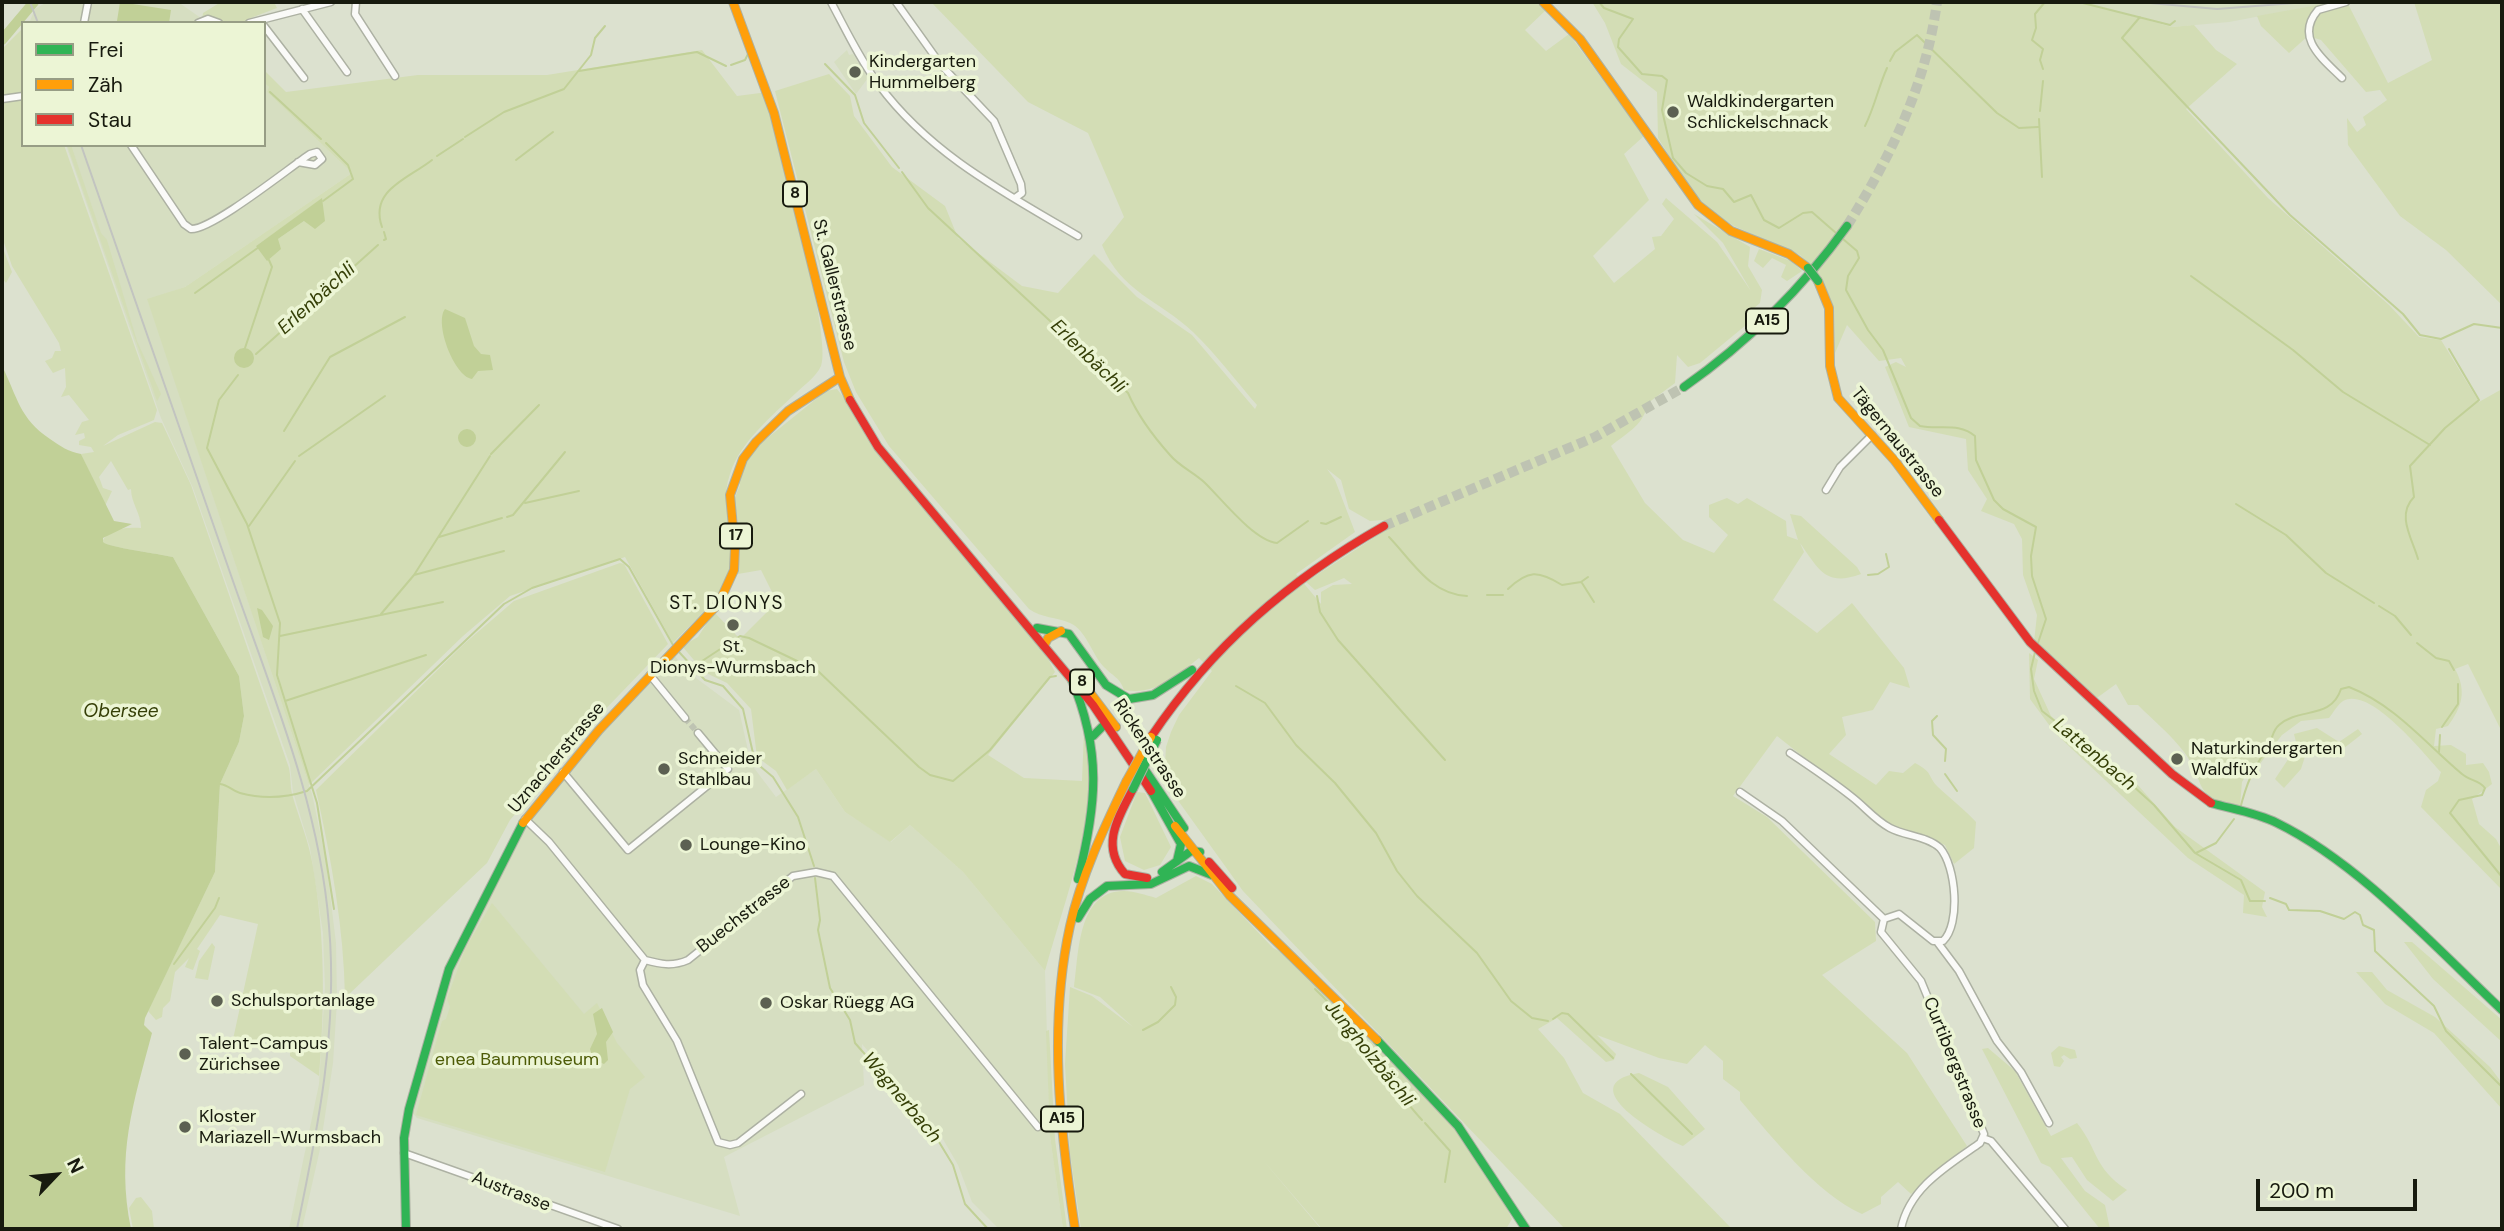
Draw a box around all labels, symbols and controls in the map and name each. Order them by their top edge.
legend [21,21,266,147]
text: Frei [88,36,124,64]
place label: Kindergarten Hummelberg [869,51,976,94]
marker: Kindergarten Hummelberg [847,64,863,80]
text: Zäh [88,71,123,99]
place label: Waldkindergarten Schlickelschnack [1687,91,1834,134]
marker: Waldkindergarten Schlickelschnack [1665,104,1681,120]
text: Stau [88,106,132,134]
road number: 8 [783,182,807,206]
street label: St. Gallerstrasse [807,217,861,353]
water label: Erlenbächli [274,258,360,340]
road number: A15 [1746,308,1788,334]
water label: Erlenbächli [1045,315,1131,399]
street label: Tägernaustrasse [1846,383,1948,503]
road number: 17 [720,524,752,548]
district label: ST. DIONYS [671,593,783,615]
marker: St. Dionys-Wurmsbach [725,617,741,633]
place label: St. Dionys-Wurmsbach [650,636,816,678]
road number: 8 [1070,670,1094,694]
street label: Rickenstrasse [1108,695,1190,803]
street label: Uznacherstrasse [504,698,610,818]
water label: Obersee [83,701,159,723]
water label: Lattenbach [2048,714,2140,796]
place label: Naturkindergarten Waldfüx [2191,738,2343,780]
place label: Schneider Stahlbau [678,748,762,790]
marker: Naturkindergarten Waldfüx [2169,751,2185,767]
marker: Schneider Stahlbau [656,761,672,777]
place label: Lounge-Kino [700,834,806,856]
marker: Lounge-Kino [678,837,694,853]
street label: Buechstrasse [693,872,795,958]
place label: Schulsportanlage [231,990,375,1012]
place label: Oskar Rüegg AG [780,992,914,1014]
marker: Schulsportanlage [209,993,225,1009]
street label: Curtibergstrasse [1918,994,1990,1132]
marker: Oskar Rüegg AG [758,995,774,1011]
water label: Jungholzbächli [1319,996,1419,1112]
place label: Talent-Campus Zürichsee [199,1033,328,1076]
marker: Talent-Campus Zürichsee [177,1046,193,1062]
water label: Wagnerbach [856,1048,946,1148]
park label: enea Baummuseum [435,1049,599,1071]
place label: Kloster Mariazell-Wurmsbach [199,1106,381,1148]
road number: A15 [1041,1106,1083,1132]
marker: Kloster Mariazell-Wurmsbach [177,1119,193,1135]
north arrow [21,1140,91,1210]
text: N [61,1154,90,1177]
scale bar [2259,1164,2420,1208]
street label: Austrasse [469,1167,553,1217]
text: 200 m [2269,1177,2334,1205]

